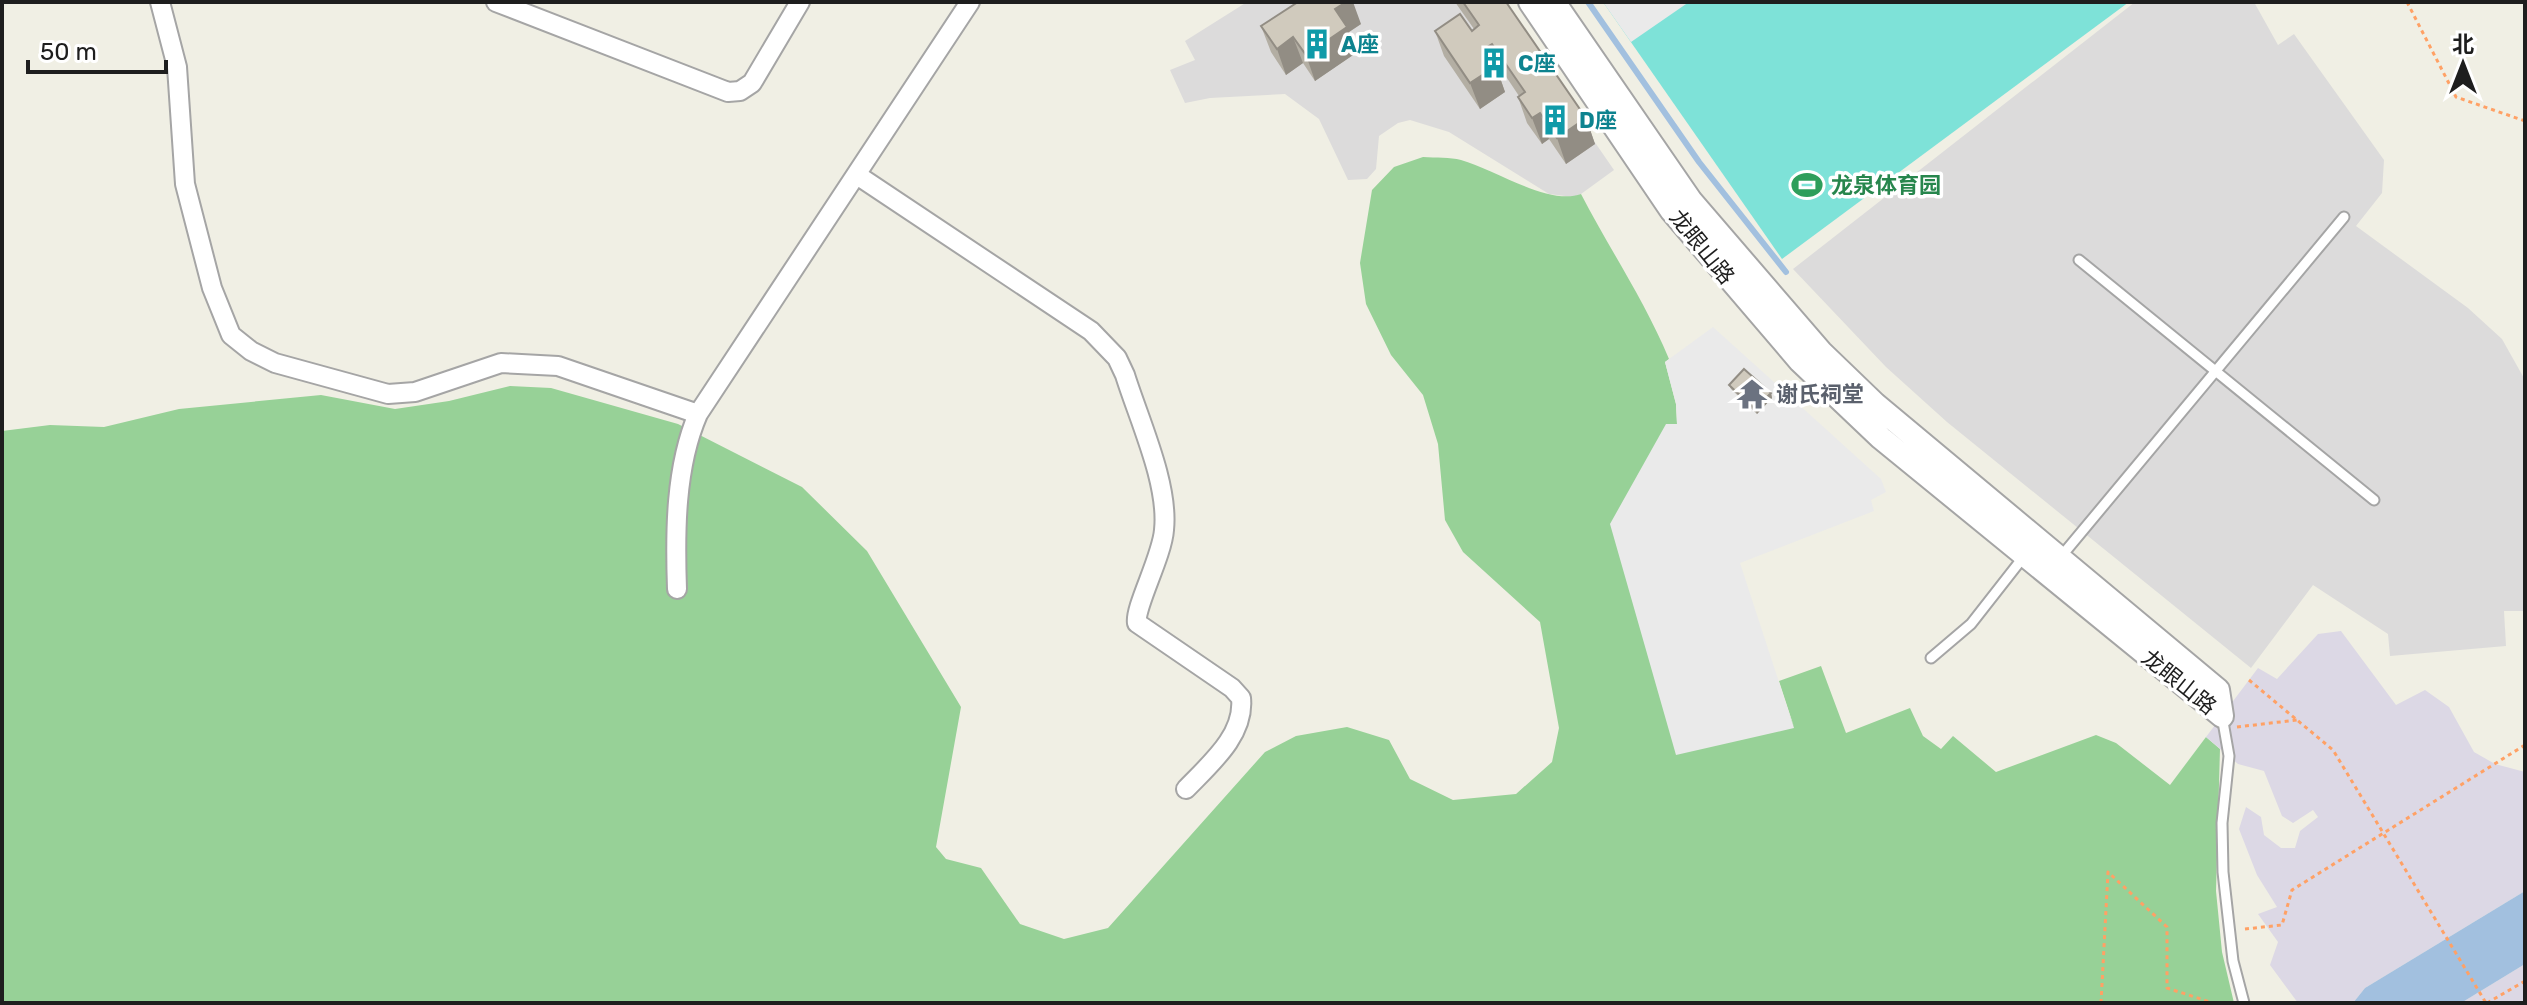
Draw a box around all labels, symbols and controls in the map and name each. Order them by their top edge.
scale bar [28,24,166,74]
north arrow [2423,24,2503,104]
building icon: A座 [1300,27,1334,61]
place label: A座 [1341,31,1379,58]
text: 北 [2452,31,2474,58]
text: 50 m [40,38,97,66]
building icon: C座 [1477,46,1511,80]
place label: C座 [1518,50,1555,77]
building icon: D座 [1538,103,1572,137]
place label: D座 [1579,107,1617,134]
sports icon: 龙泉体育园 [1790,168,1824,202]
place label: 龙泉体育园 [1831,172,1941,199]
street label: 龙眼山路 [1664,204,1740,290]
temple icon: 谢氏祠堂 [1735,377,1769,411]
place label: 谢氏祠堂 [1776,381,1864,408]
street label: 龙眼山路 [2136,644,2222,720]

